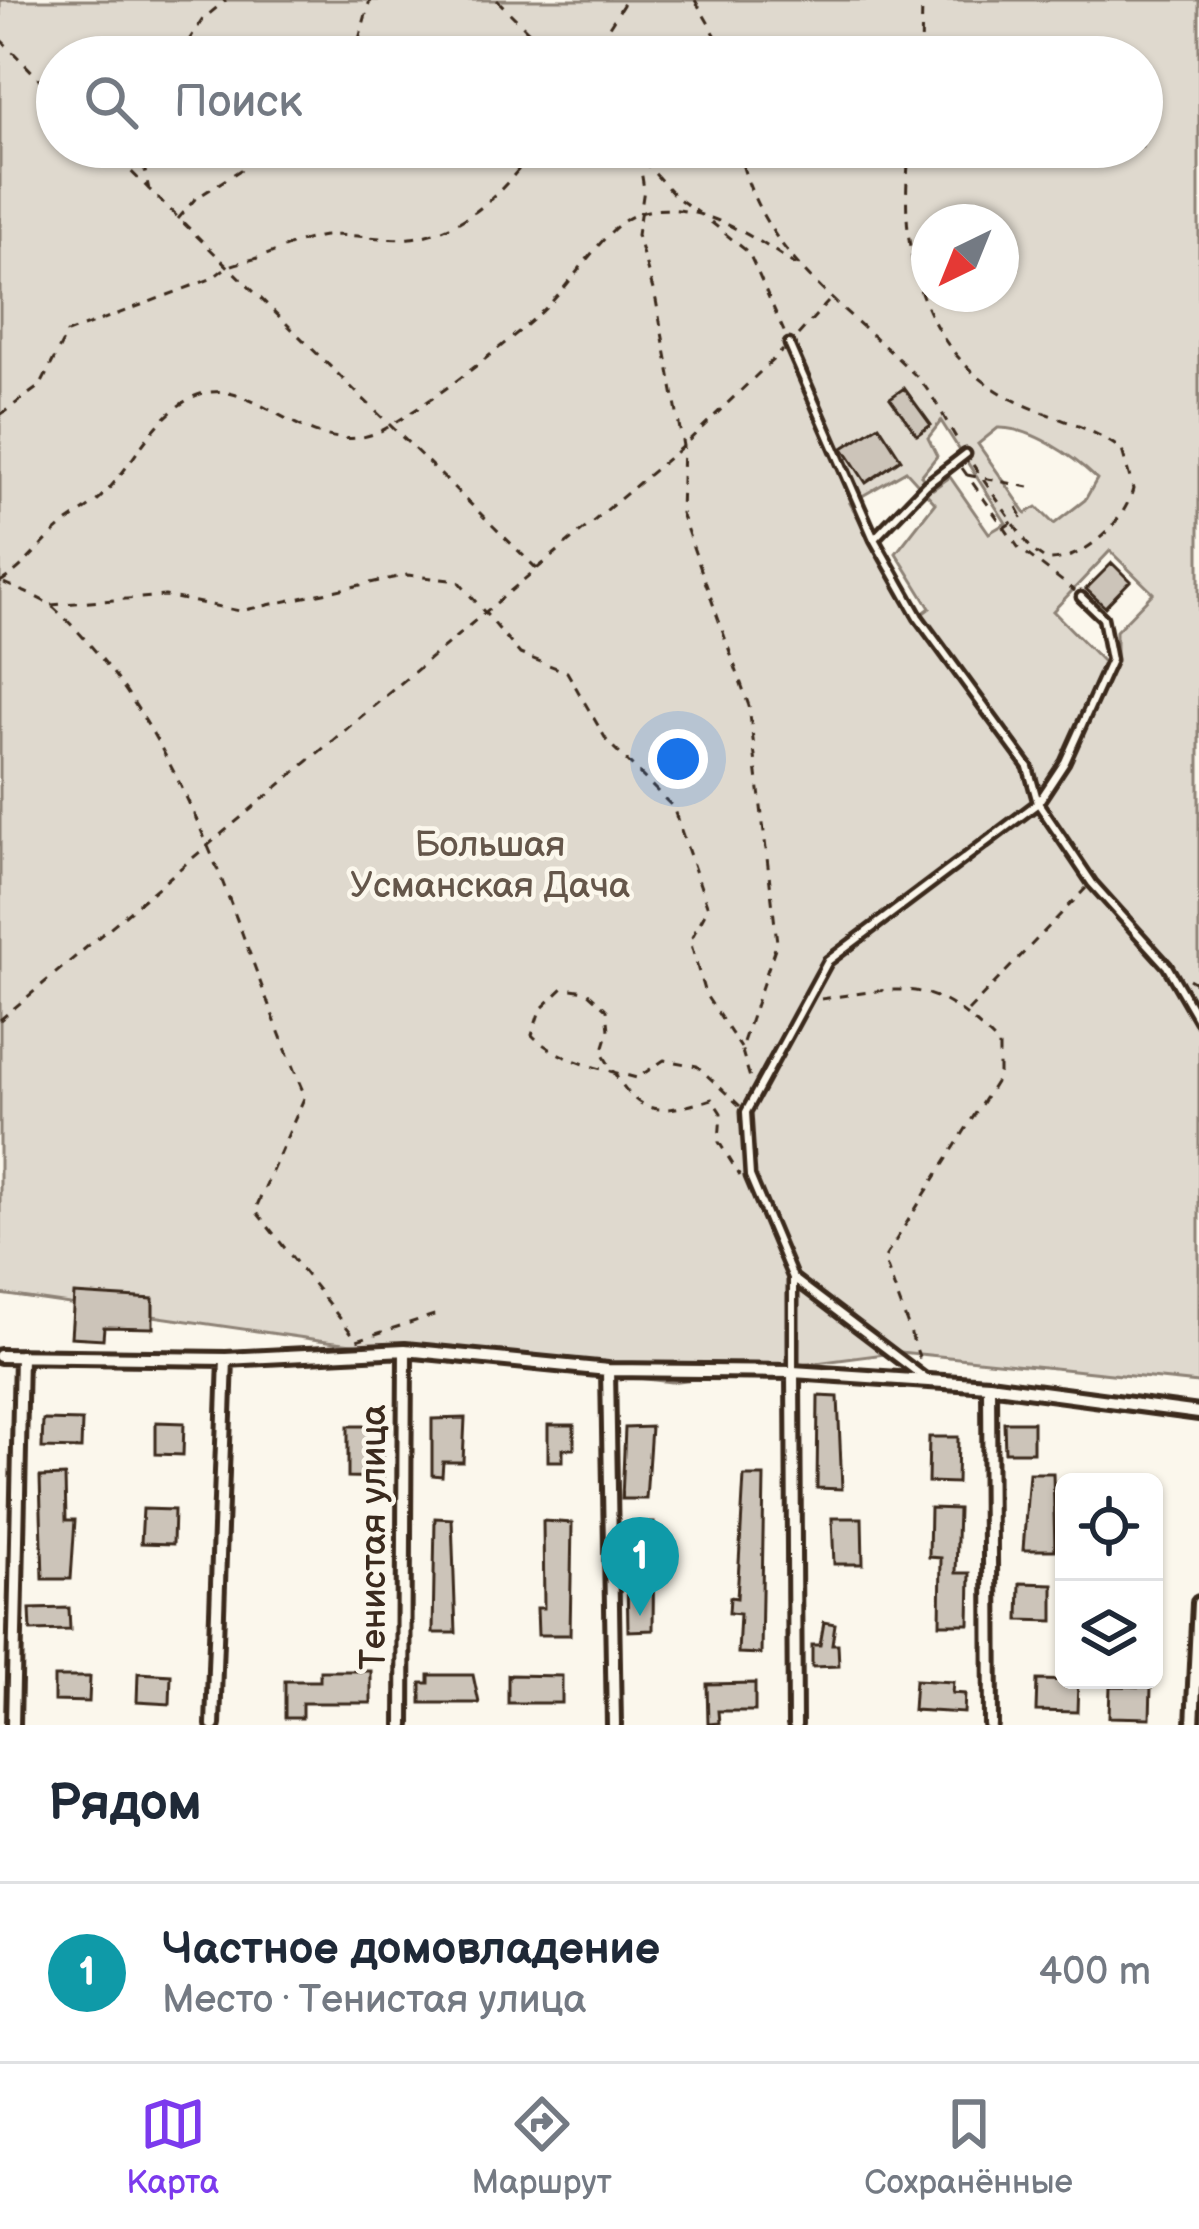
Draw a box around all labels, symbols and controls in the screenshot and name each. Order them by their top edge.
search box [36,36,1163,168]
icon: search [78,69,144,135]
text: Поиск [174,75,302,130]
north arrow [911,204,1019,312]
your location [648,729,708,789]
park label: Большая Усманская Дача [350,824,630,908]
street label: Тенистая улица [353,1404,396,1670]
map controls [1055,1473,1163,1689]
button: locate [1055,1473,1163,1581]
pin: 1 [601,1517,679,1616]
button: layers [1055,1581,1163,1689]
text: Рядом [48,1773,202,1834]
text: Частное домовладение [162,1922,660,1977]
text: 1 [79,1949,95,1996]
text: 400 m [1039,1949,1151,1996]
text: Место · Тенистая улица [162,1977,586,2024]
tab: Карта [126,2091,219,2203]
tab: Маршрут [472,2091,612,2203]
tab: Сохранённые [864,2091,1073,2203]

